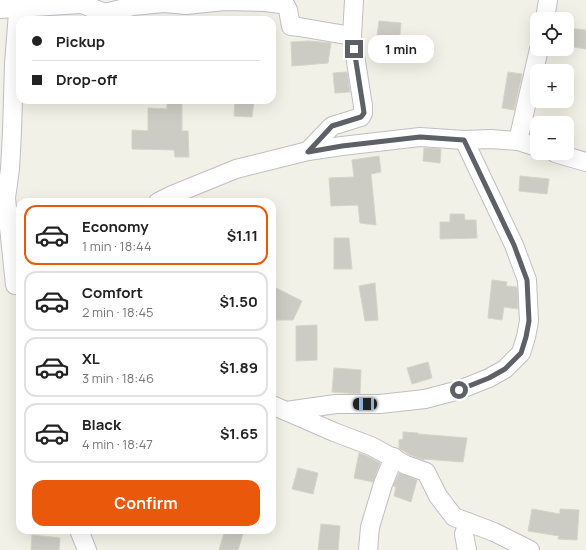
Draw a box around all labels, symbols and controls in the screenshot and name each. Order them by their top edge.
map controls [530,12,574,160]
button: locate [530,12,574,56]
text: Pickup [56,31,105,52]
callout: 1 min [368,35,434,63]
route end [345,40,363,58]
text: 1 min [385,40,417,58]
button: + [530,64,574,108]
text: Drop-off [56,69,117,90]
button: − [530,116,574,160]
text: Economy [82,216,149,237]
icon: car [34,217,70,253]
text: $1.11 [227,225,258,246]
text: 1 min · 18:44 [82,237,152,255]
text: Comfort [82,282,143,303]
icon: car [34,283,70,319]
text: $1.50 [219,291,258,312]
text: 2 min · 18:45 [82,303,154,321]
text: XL [82,348,100,369]
icon: car [34,349,70,385]
text: $1.89 [220,357,258,378]
text: 3 min · 18:46 [82,369,154,387]
route start [450,381,468,399]
car [353,398,377,410]
text: Black [82,414,121,435]
icon: car [34,415,70,451]
text: $1.65 [220,423,258,444]
text: 4 min · 18:47 [82,435,153,453]
button: Confirm [32,480,260,526]

